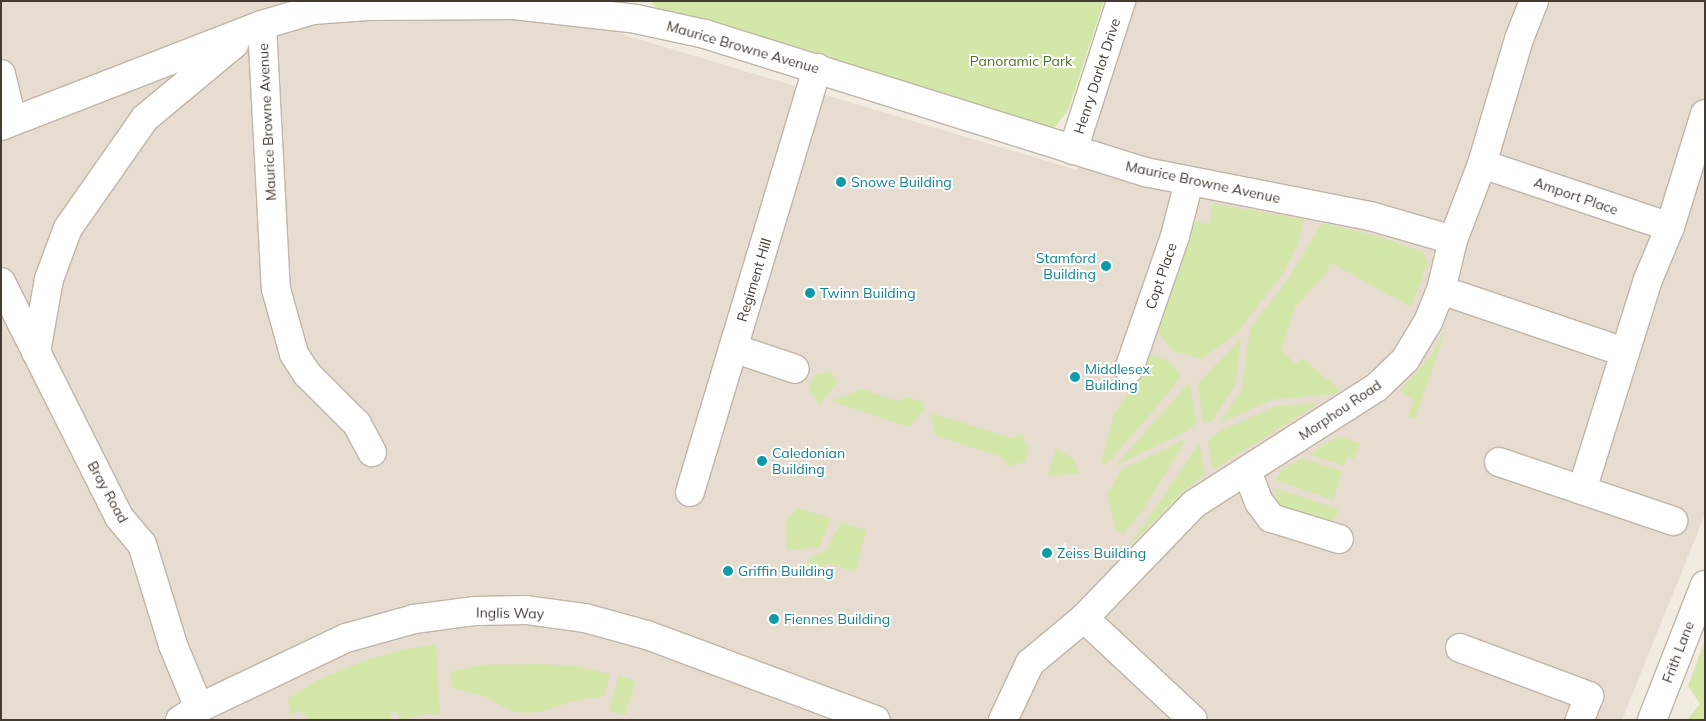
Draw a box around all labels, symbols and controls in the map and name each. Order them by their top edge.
street label: Henry Darlot Drive [1070,16,1124,136]
street label: Maurice Browne Avenue [665,17,821,77]
street label: Maurice Browne Avenue [254,43,280,201]
park label: Panoramic Park [970,53,1072,69]
street label: Maurice Browne Avenue [1124,157,1282,207]
place label: Snowe Building [851,174,952,190]
street label: Amport Place [1532,174,1620,218]
marker: Snowe Building [835,176,847,188]
street label: Regiment Hill [733,236,775,324]
street label: Copt Place [1142,241,1180,311]
place label: Stamford Building [1036,250,1096,282]
marker: Stamford Building [1100,260,1112,272]
place label: Twinn Building [820,285,916,301]
marker: Twinn Building [804,287,816,299]
place label: Middlesex Building [1085,361,1150,394]
marker: Middlesex Building [1069,371,1081,383]
street label: Morphou Road [1296,376,1384,444]
place label: Caledonian Building [772,445,845,478]
marker: Caledonian Building [756,455,768,467]
street label: Bray Road [84,458,132,526]
place label: Zeiss Building [1057,545,1146,561]
marker: Zeiss Building [1041,547,1053,559]
place label: Griffin Building [738,563,834,579]
marker: Griffin Building [722,565,734,577]
street label: Inglis Way [476,604,544,622]
place label: Fiennes Building [784,611,890,627]
marker: Fiennes Building [768,613,780,625]
street label: Frith Lane [1659,619,1697,685]

